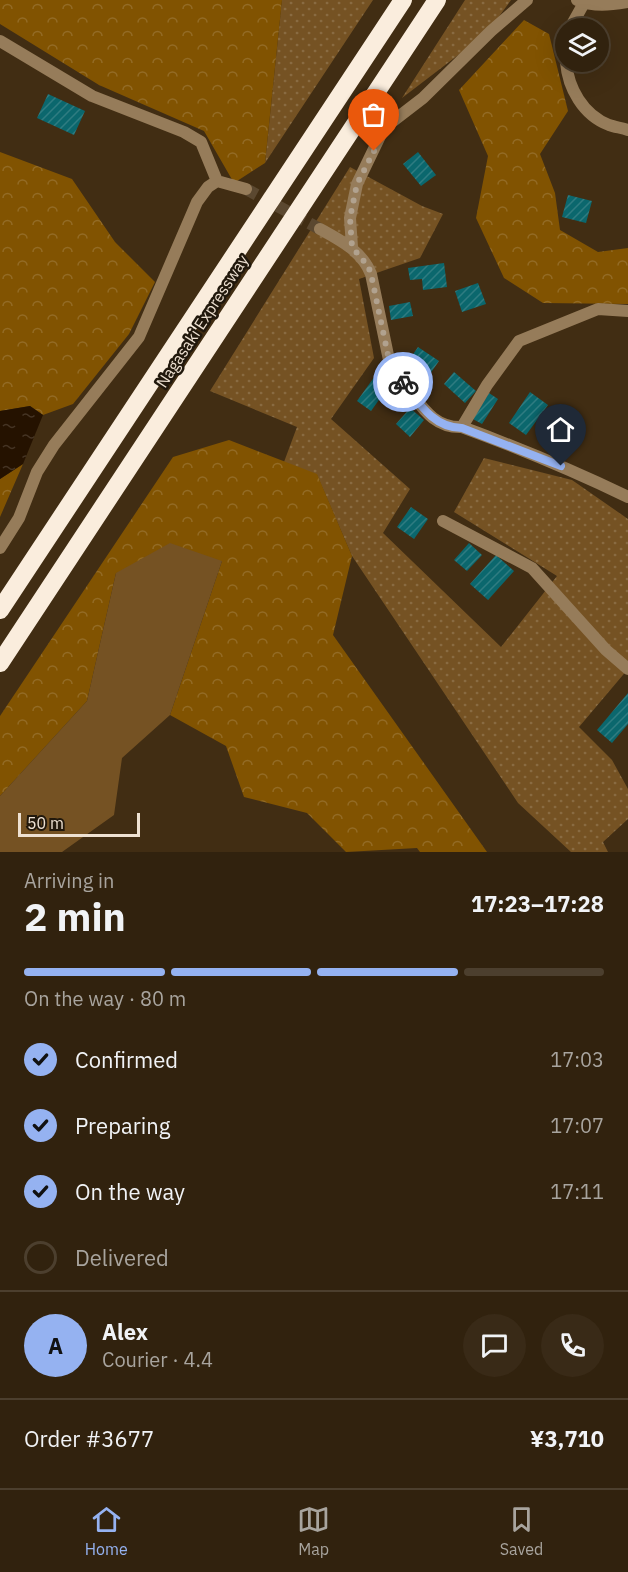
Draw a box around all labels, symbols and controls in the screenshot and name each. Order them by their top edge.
map controls [555,18,609,72]
button: layers [555,18,609,72]
pin [348,89,399,151]
icon: bag [357,98,390,131]
street label: Nagasaki Expressway [152,251,252,391]
courier [373,352,433,412]
icon: bike [387,366,420,399]
pin [535,404,586,466]
icon: home [544,413,577,446]
scale bar [18,810,140,838]
text: 50 m [27,813,64,833]
text: Arriving in [24,867,114,894]
text: 17:23–17:28 [471,889,604,918]
text: 2 min [24,891,126,942]
text: On the way · 80 m [24,985,186,1012]
icon: check [24,1043,57,1076]
text: Confirmed [75,1045,178,1074]
text: 17:03 [550,1046,604,1073]
icon: check [24,1109,57,1142]
text: Preparing [75,1111,170,1140]
text: 17:07 [550,1112,604,1139]
icon: check [24,1175,57,1208]
text: On the way [75,1177,185,1206]
text: 17:11 [550,1178,604,1205]
text: Delivered [75,1243,169,1272]
button: chat [463,1314,526,1377]
button: phone [541,1314,604,1377]
text: Alex [102,1317,148,1346]
text: A [48,1331,63,1360]
text: Courier · 4.4 [102,1346,213,1373]
text: Order #3677 [24,1424,154,1453]
text: ¥3,710 [530,1424,604,1453]
tab: Home [85,1503,128,1559]
tab: Map [297,1503,330,1559]
tab: Saved [500,1503,543,1559]

